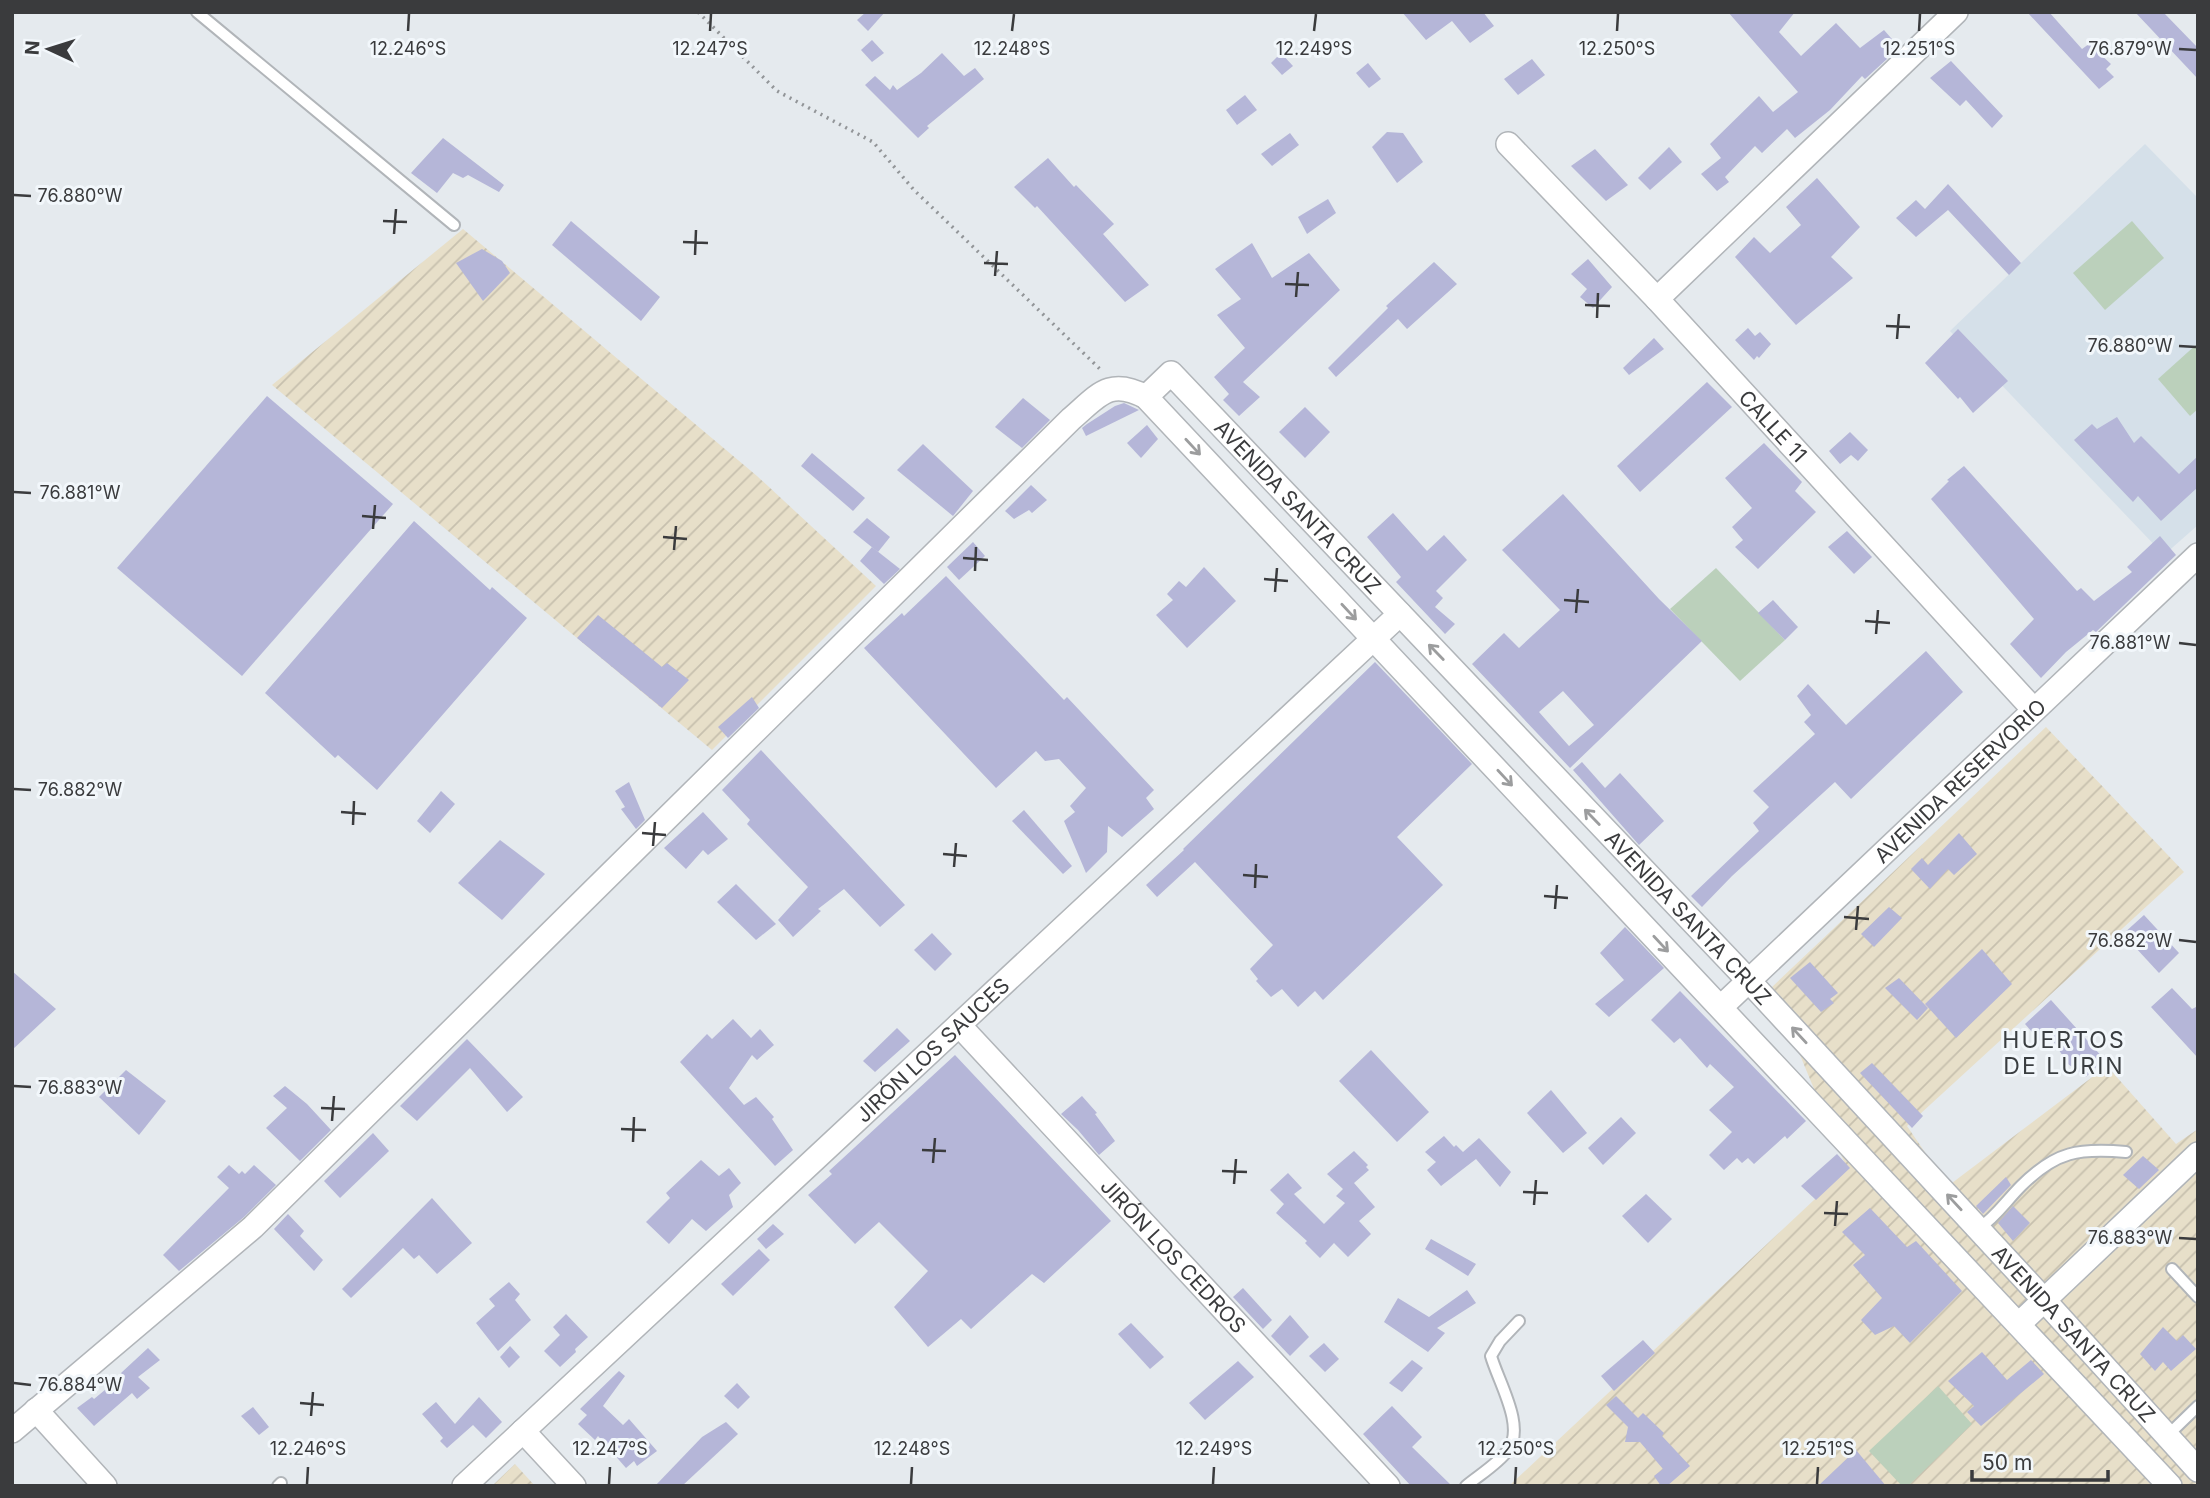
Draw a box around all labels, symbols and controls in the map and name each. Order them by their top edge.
north arrow [14,14,84,84]
text: 12.246°S [370,38,446,59]
text: 12.247°S [672,38,748,59]
text: 12.248°S [974,38,1050,59]
text: 12.249°S [1276,38,1352,59]
text: 12.250°S [1579,38,1655,59]
text: 12.251°S [1883,38,1955,59]
text: 76.879°W [2088,38,2172,59]
text: N [21,40,45,56]
text: 76.880°W [38,185,123,206]
text: 76.880°W [2088,335,2173,356]
street label: CALLE 11 [1734,385,1812,467]
street label: AVENIDA SANTA CRUZ [1210,415,1386,599]
one-way arrow [1184,438,1201,455]
text: 76.881°W [40,482,121,503]
one-way arrow [1340,603,1357,620]
text: 76.881°W [2090,632,2171,653]
one-way arrow [1427,644,1444,661]
street label: AVENIDA RESERVORIO [1869,694,2051,868]
one-way arrow [1496,769,1513,786]
text: 76.882°W [38,779,122,800]
one-way arrow [1584,808,1601,825]
street label: AVENIDA SANTA CRUZ [1600,826,1777,1010]
text: 76.882°W [2088,930,2172,951]
one-way arrow [1652,935,1669,952]
street label: JIRÓN LOS SAUCES [850,972,1014,1127]
district label: HUERTOS DE LURIN [2002,1026,2126,1080]
one-way arrow [1791,1027,1808,1044]
text: 76.883°W [38,1077,122,1098]
street label: JIRÓN LOS CEDROS [1096,1173,1252,1338]
one-way arrow [1945,1194,1962,1211]
text: 76.883°W [2088,1227,2172,1248]
street label: AVENIDA SANTA CRUZ [1987,1240,2161,1427]
text: 76.884°W [38,1374,123,1395]
text: 12.246°S [270,1438,346,1459]
text: 12.247°S [572,1438,648,1459]
text: 12.248°S [874,1438,950,1459]
text: 12.249°S [1176,1438,1252,1459]
text: 12.250°S [1478,1438,1554,1459]
text: 12.251°S [1782,1438,1854,1459]
scale bar [1972,1438,2108,1482]
text: 50 m [1982,1450,2032,1475]

